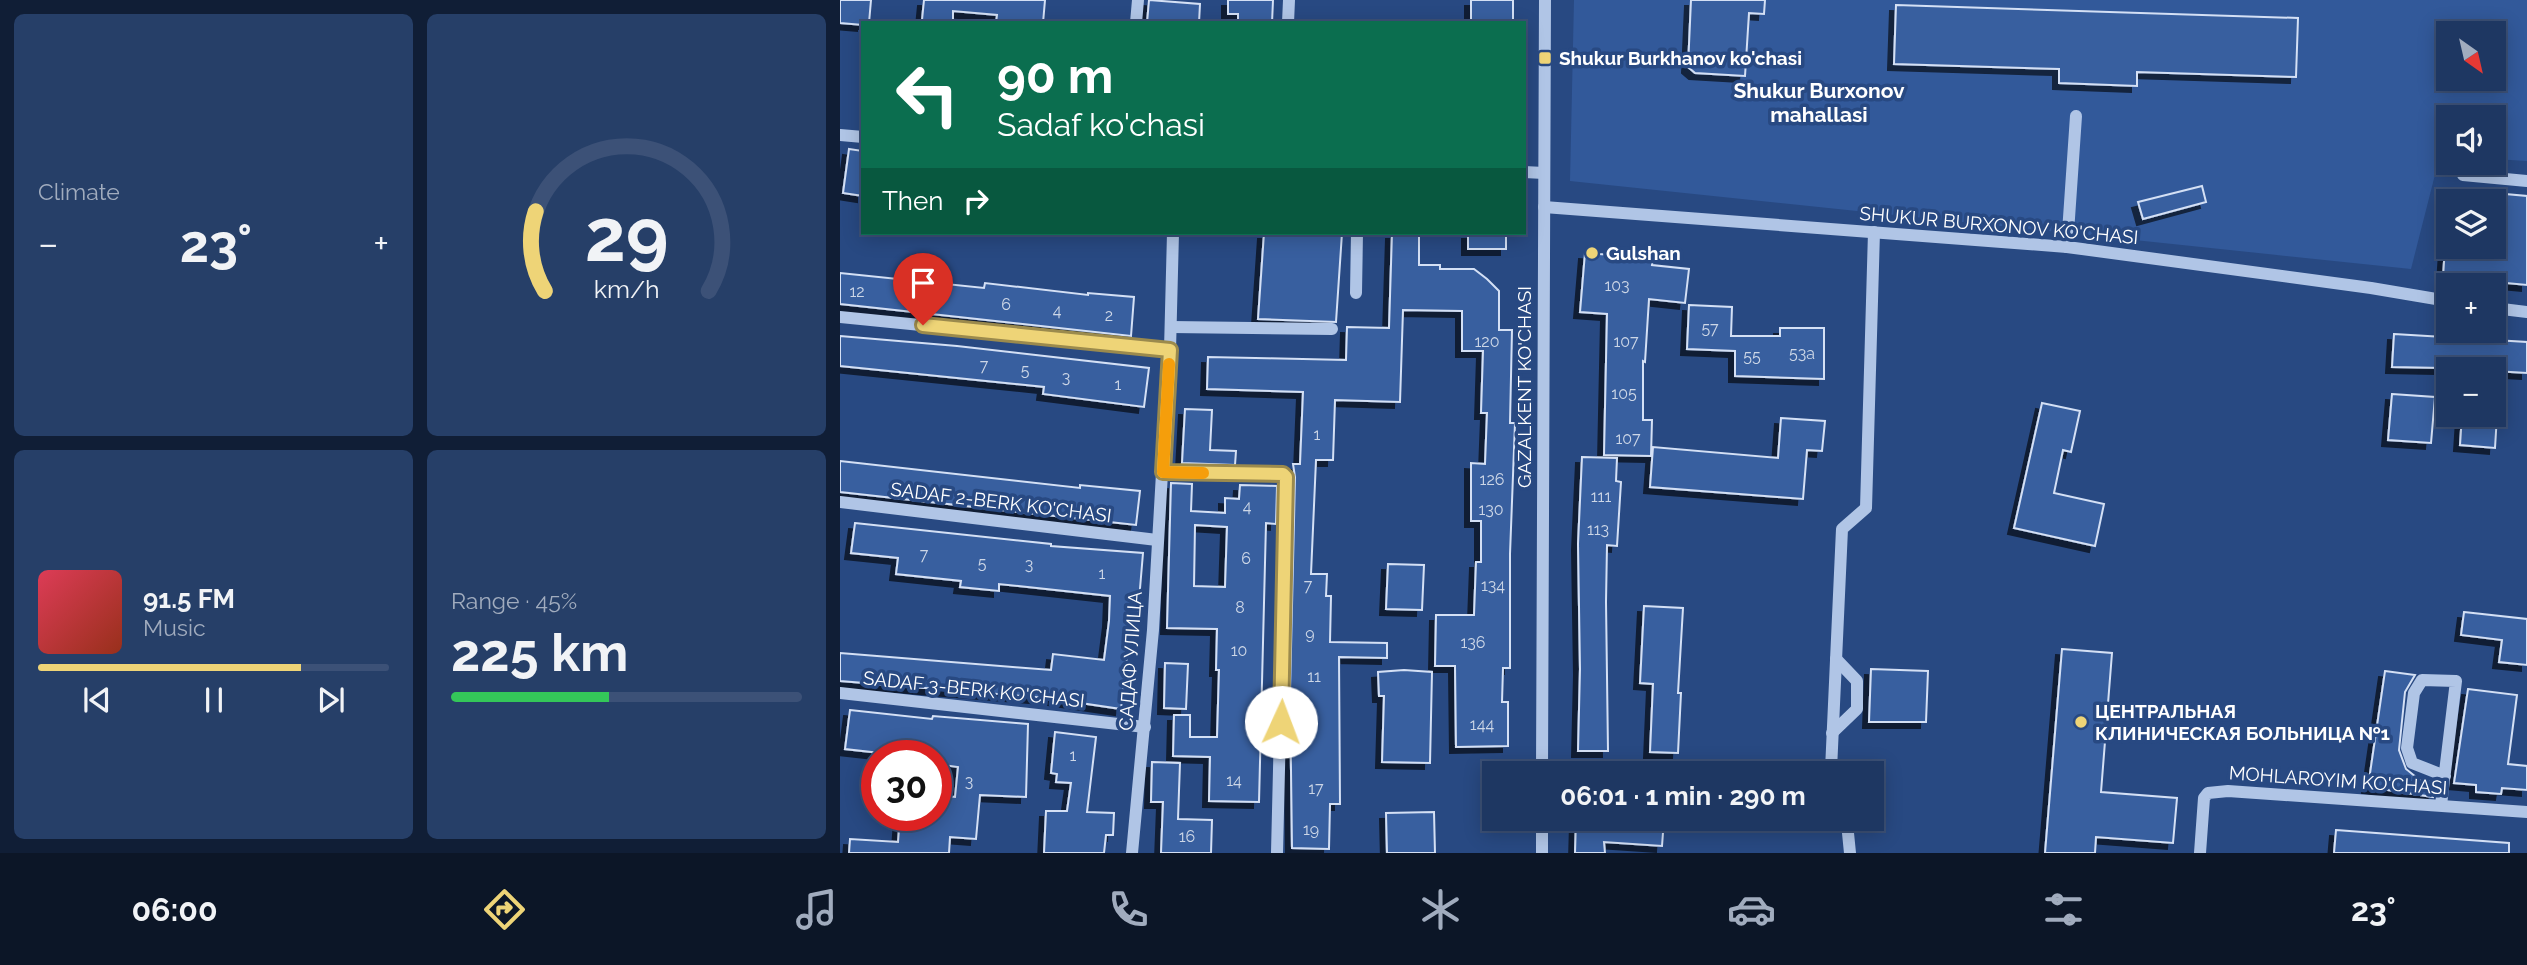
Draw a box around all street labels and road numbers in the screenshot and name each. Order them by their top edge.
street label: SHUKUR BURXONOV KO'CHASI [1859,202,2139,248]
street label: GAZALKENT KO'CHASI [1513,286,1535,488]
street label: SADAF 2-BERK KO'CHASI [889,478,1113,526]
street label: САДАФ УЛИЦА [1114,591,1146,731]
street label: SADAF 3-BERK KO'CHASI [862,666,1086,712]
street label: MOHLAROYIM KO'CHASI [2228,761,2448,799]

